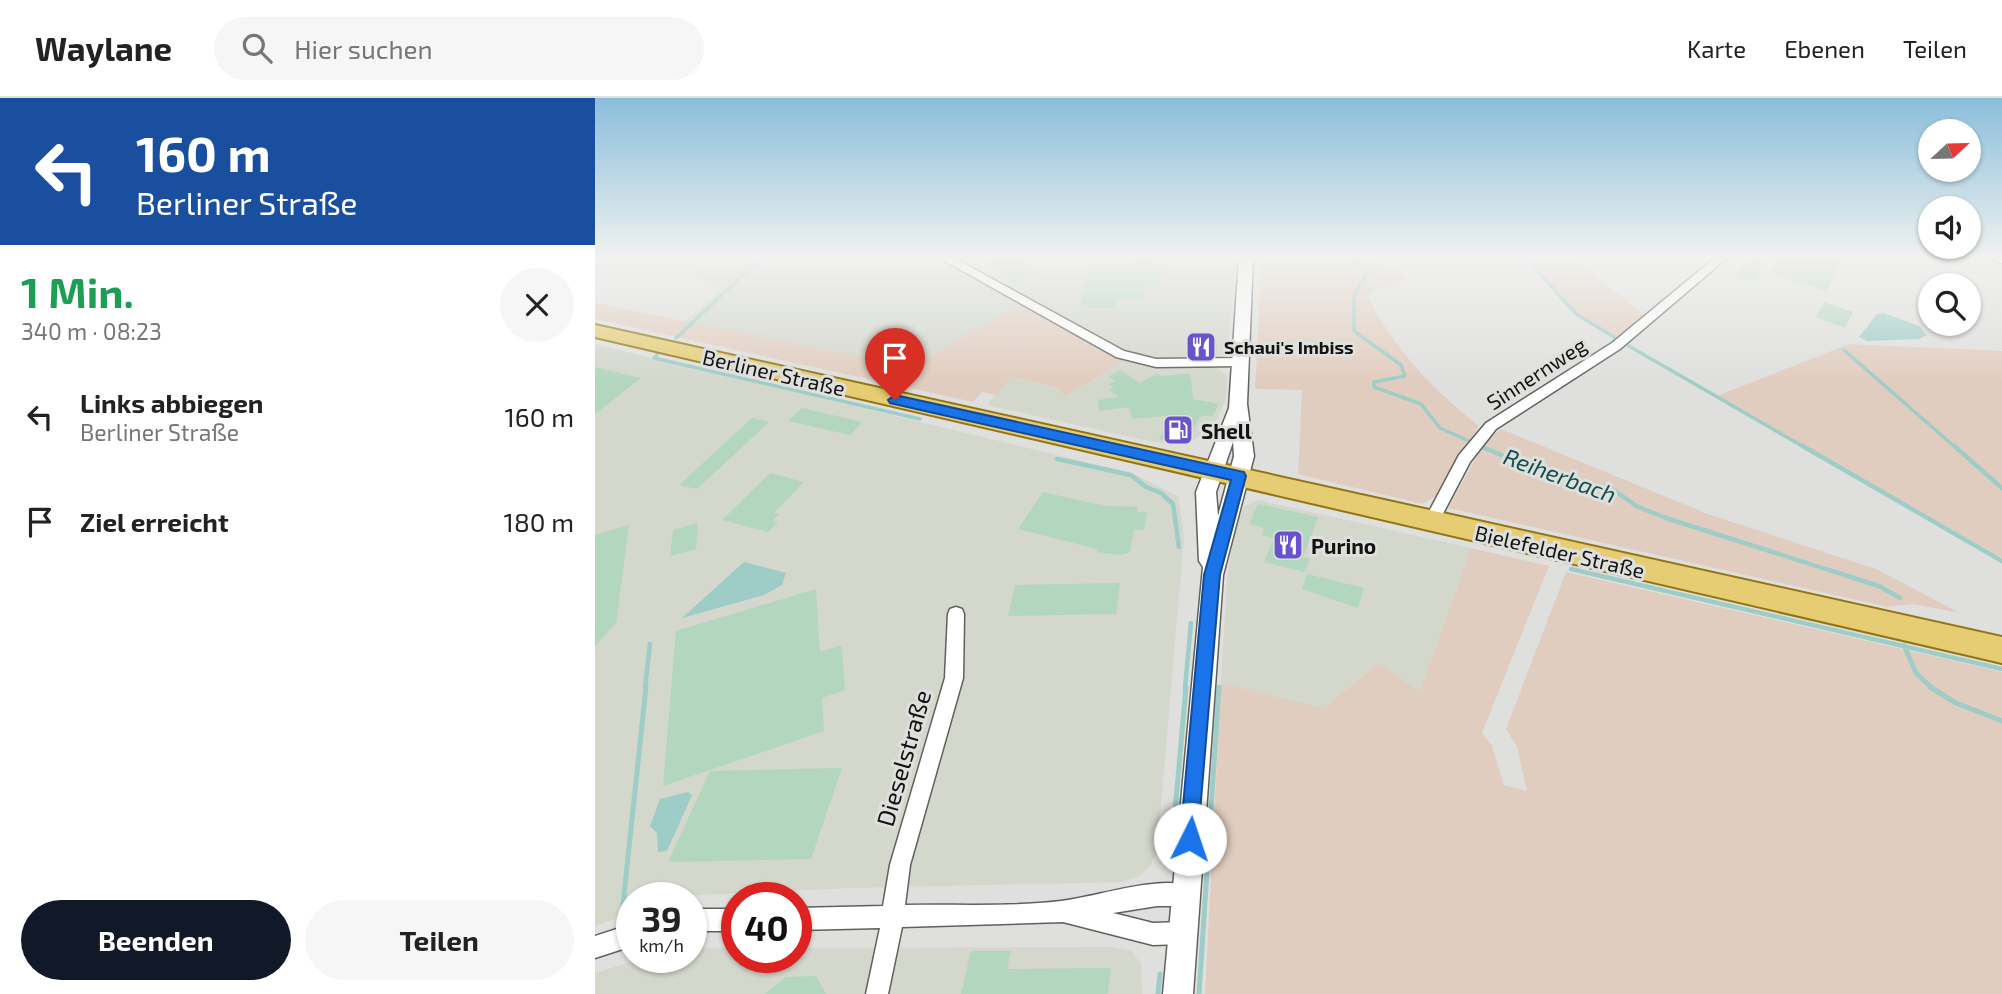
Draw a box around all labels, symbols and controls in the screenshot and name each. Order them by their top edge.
search box [214,17,704,80]
text: Waylane [35,28,172,68]
icon: search [238,29,276,67]
text: Hier suchen [294,33,433,64]
text: Karte [1687,34,1746,63]
text: Ebenen [1784,34,1865,63]
text: Teilen [1903,34,1967,63]
north arrow [1918,119,1981,182]
map controls [1918,119,1981,336]
text: 160 m [136,123,271,182]
icon: left [21,126,112,217]
text: Berliner Straße [136,183,358,221]
button: sound [1918,196,1981,259]
text: 1 Min. [21,266,134,316]
button: close [500,268,574,342]
button: search [1918,273,1981,336]
text: 340 m · 08:23 [21,317,162,345]
pin [865,328,925,400]
restaurant icon: Schaui's Imbiss [1184,330,1218,364]
street label: Sinnernweg [1482,331,1591,414]
place label: Schaui's Imbiss [1224,336,1354,358]
icon: arrive [876,339,914,377]
street label: Berliner Straße [700,343,848,401]
text: Links abbiegen [80,387,264,418]
icon: left [21,398,59,436]
text: 160 m [505,401,574,432]
fuel station icon: Shell [1161,413,1195,447]
text: Berliner Straße [80,418,239,446]
place label: Shell [1201,418,1252,443]
water label: Reiherbach [1500,442,1620,508]
icon: arrive [21,503,59,541]
text: Ziel erreicht [80,506,229,537]
text: 180 m [504,506,574,537]
street label: Bielefelder Straße [1473,519,1647,583]
restaurant icon: Purino [1271,528,1305,562]
place label: Purino [1311,533,1376,558]
street label: Dieselstraße [870,687,936,829]
position arrow [1153,802,1227,876]
speed limit sign: 40 [721,882,812,973]
text: 39 [641,897,682,939]
button: Beenden [21,900,291,980]
button: Teilen [305,900,574,980]
text: km/h [639,934,684,956]

